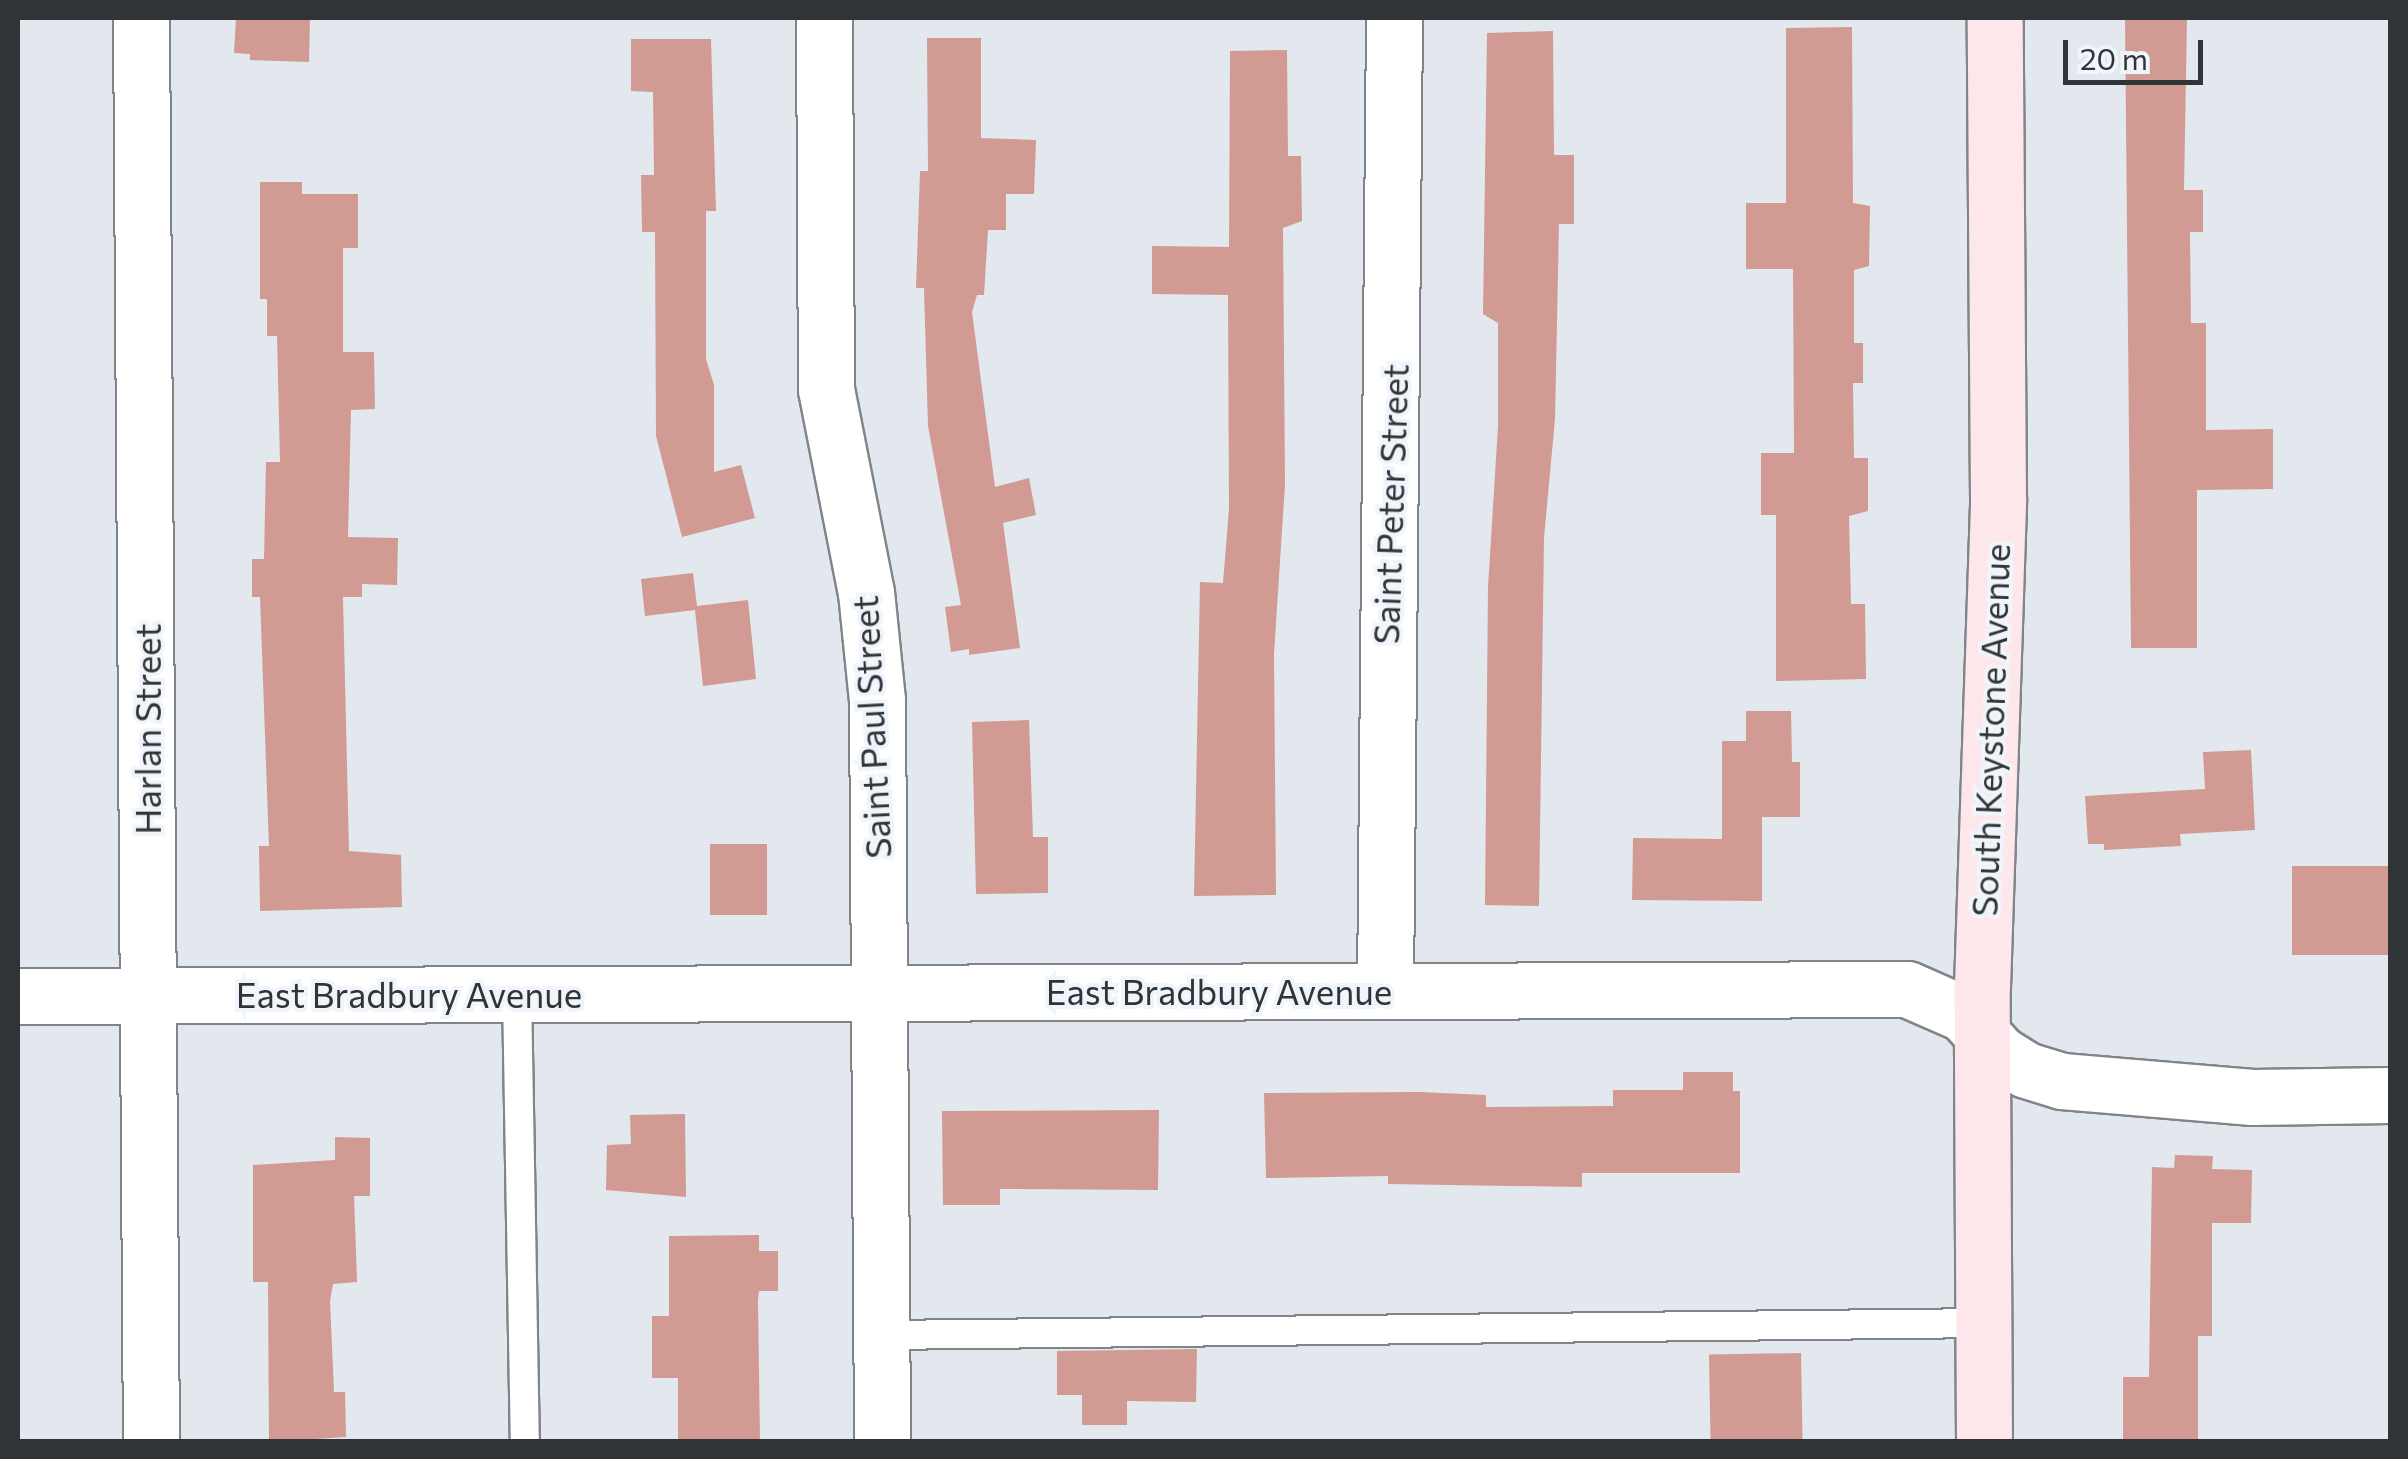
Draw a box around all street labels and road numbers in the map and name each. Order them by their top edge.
street label: Saint Peter Street [1364,363,1416,645]
street label: South Keystone Avenue [1963,543,2017,917]
street label: Saint Paul Street [843,594,899,860]
street label: Harlan Street [126,623,168,835]
street label: East Bradbury Avenue [1046,970,1392,1012]
street label: East Bradbury Avenue [236,973,582,1015]

